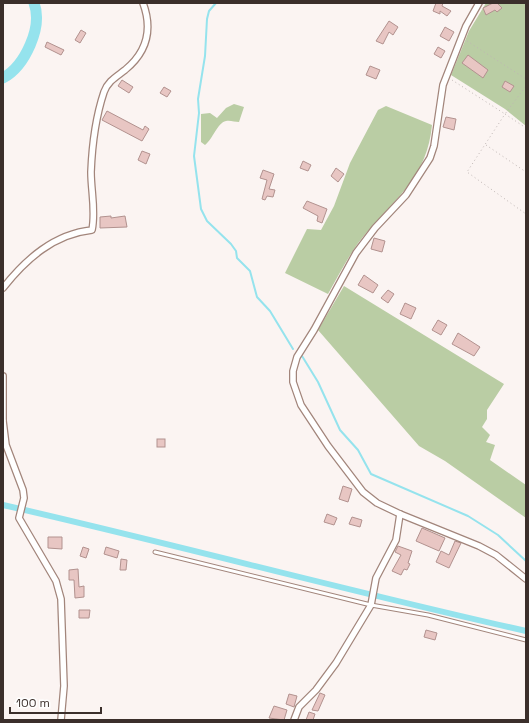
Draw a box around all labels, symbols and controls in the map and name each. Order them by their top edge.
scale bar [10,689,101,715]
text: 100 m [16,695,50,711]

